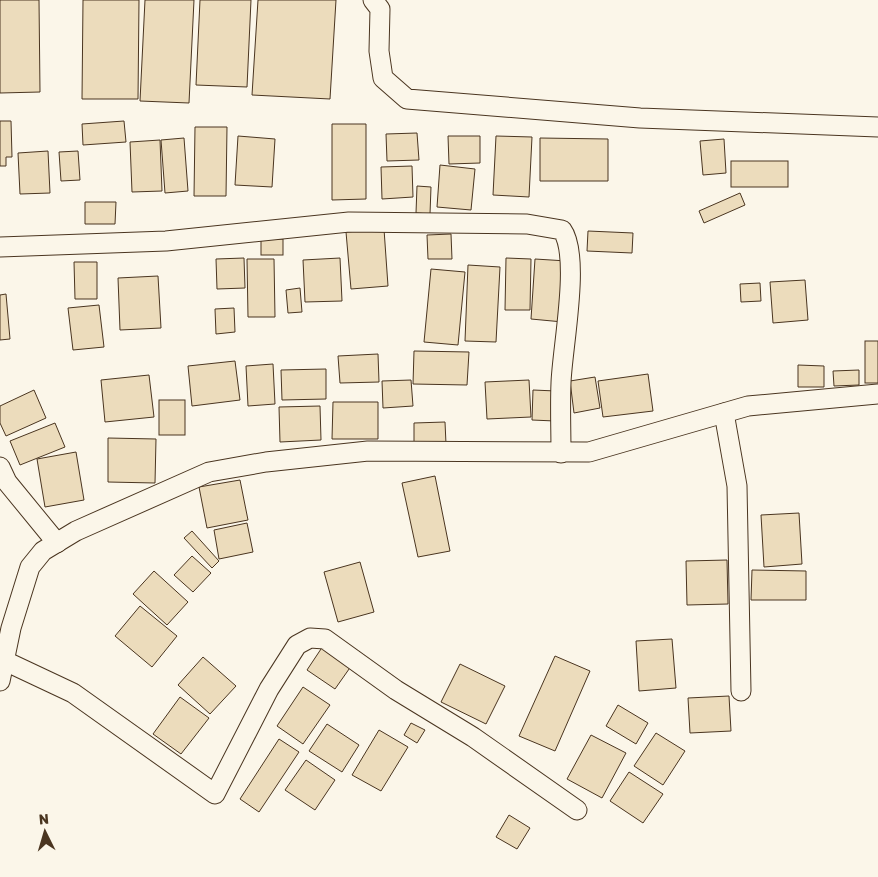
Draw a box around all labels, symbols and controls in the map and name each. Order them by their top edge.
north arrow [20,807,70,857]
text: N [38,811,50,828]

